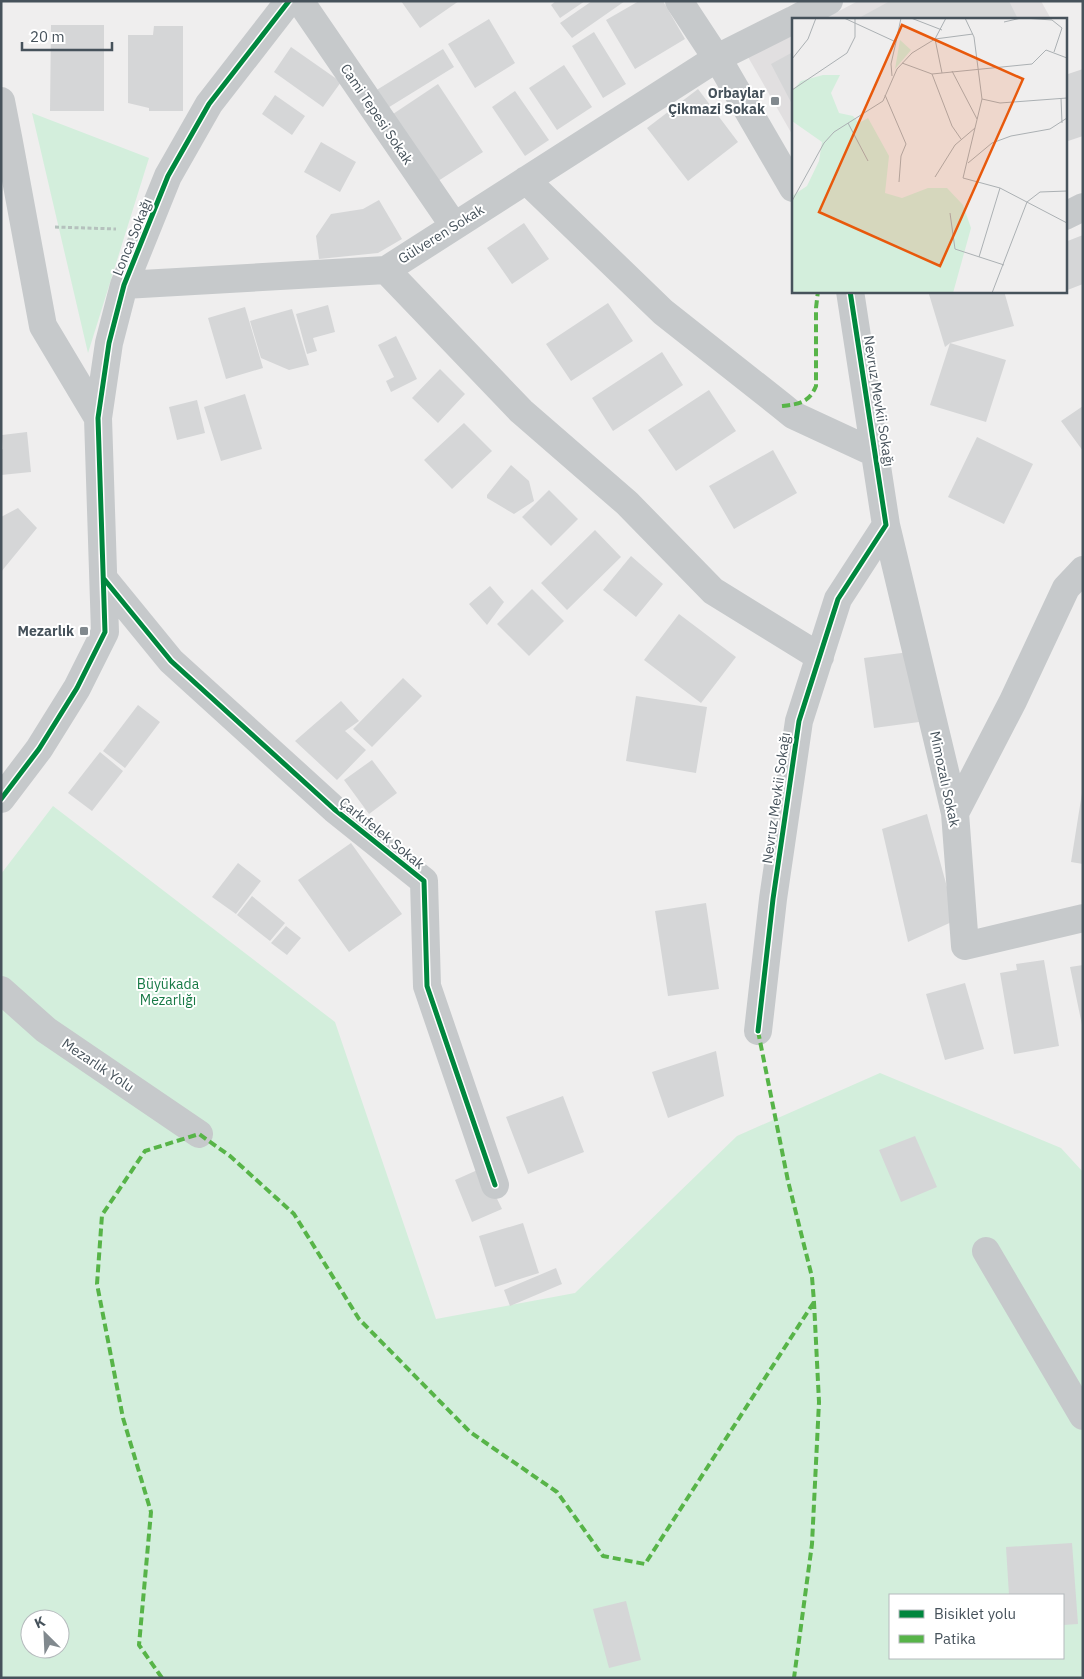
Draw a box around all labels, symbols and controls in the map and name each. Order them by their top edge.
inset map [792,18,1066,292]
scale bar [22,20,112,52]
text: 20 m [30,27,65,46]
street label: Cami Tepesi Sokak [337,60,418,168]
place label: Orbaylar Çikmazi Sokak [668,84,766,118]
marker: Orbaylar Çikmazi Sokak [769,95,781,107]
street label: Lonca Sokağı [108,196,156,278]
street label: Gülveren Sokak [395,200,488,268]
street label: Nevruz Mevkii Sokağı [860,334,898,468]
place label: Mezarlık [18,622,75,640]
marker: Mezarlık [78,625,90,637]
street label: Mimozalı Sokak [926,729,964,829]
street label: Nevruz Mevkii Sokağı [758,731,794,865]
street label: Çarkıfelek Sokak [336,793,429,873]
park label: Büyükada Mezarlığı [137,975,200,1009]
street label: Mezarlık Yolu [58,1034,138,1096]
legend [889,1594,1064,1659]
text: Bisiklet yolu [934,1604,1016,1623]
north arrow [20,1609,70,1659]
text: K [32,1612,48,1632]
text: Patika [934,1629,976,1648]

